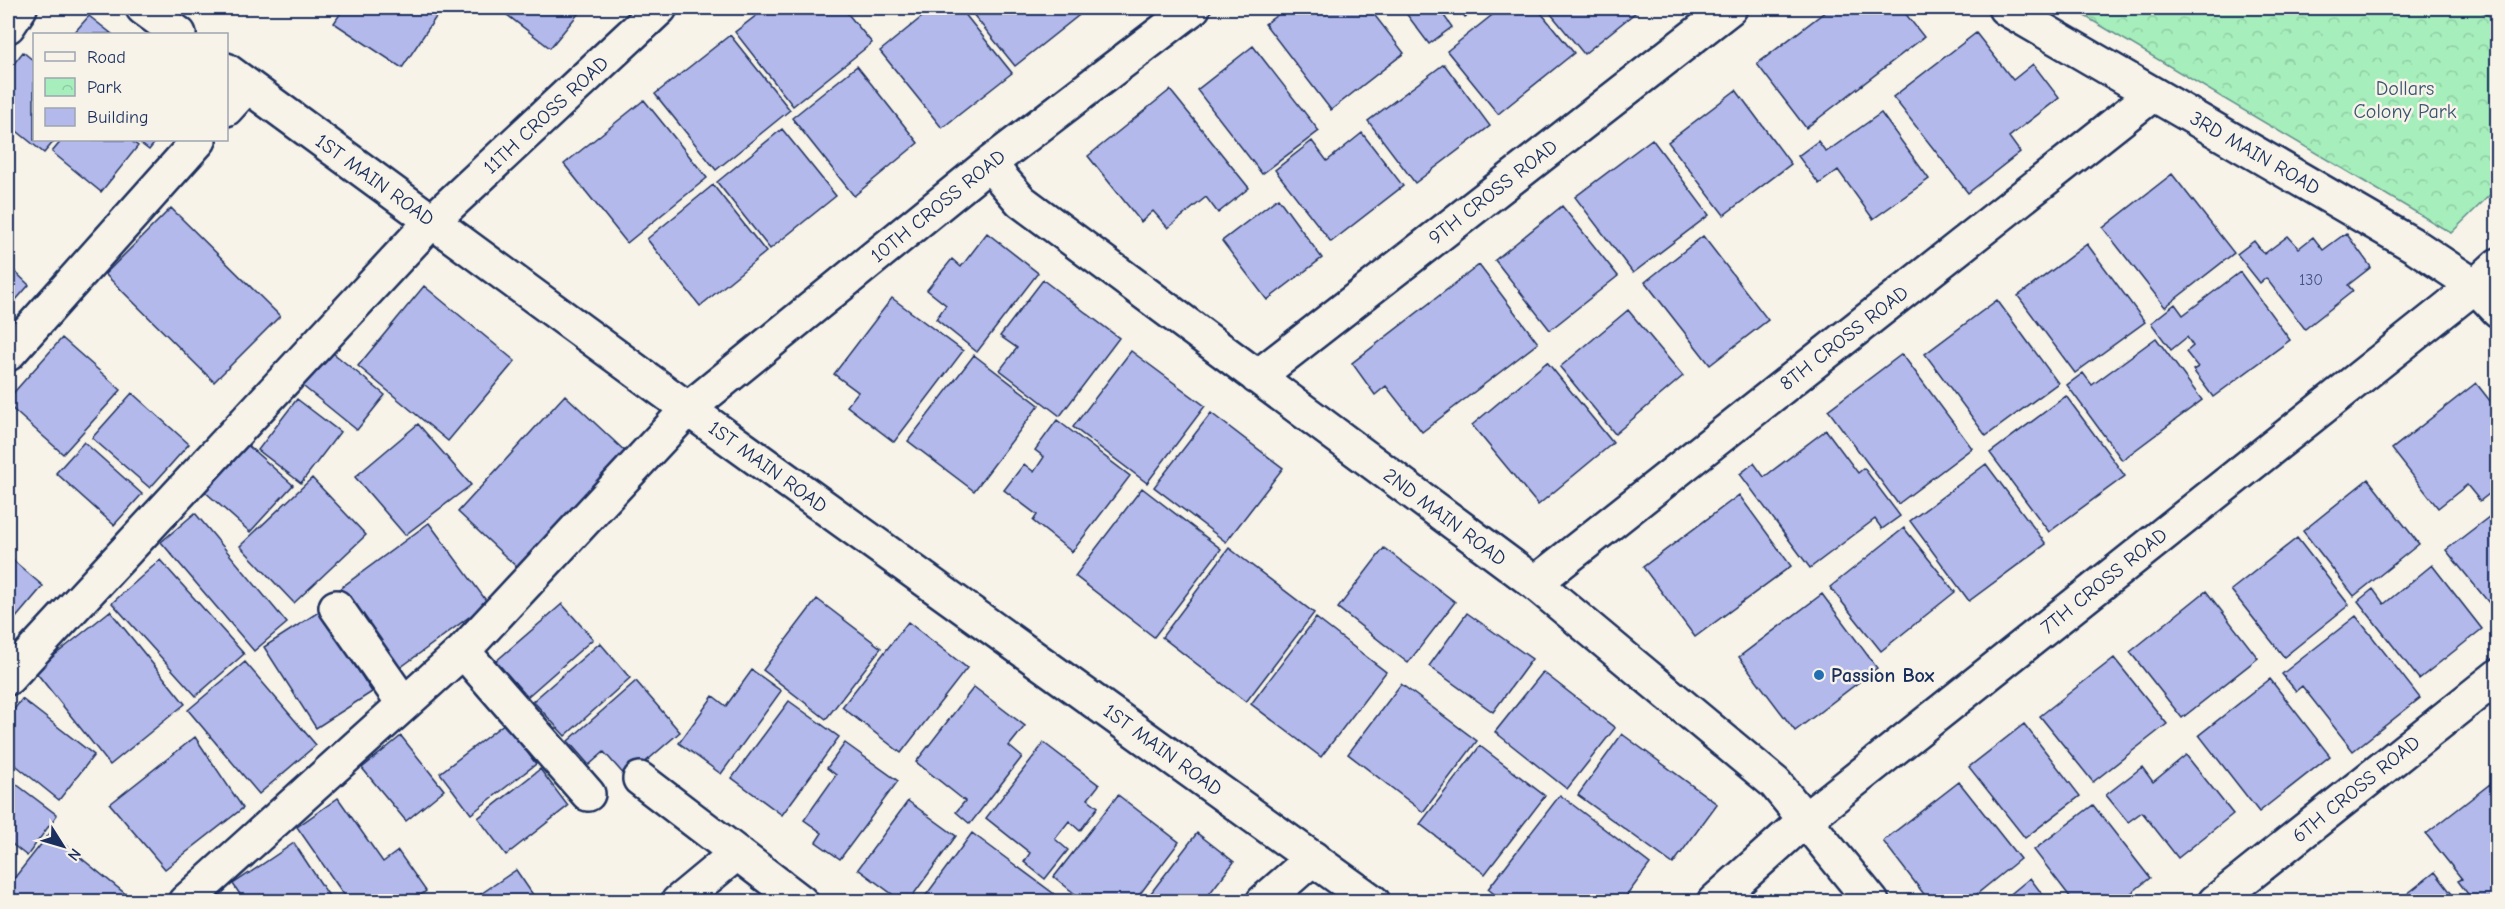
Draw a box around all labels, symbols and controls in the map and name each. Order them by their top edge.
legend [33,33,228,141]
text: Road [87,47,126,68]
street label: 11TH CROSS ROAD [479,51,613,179]
text: Park [87,77,122,98]
park label: Dollars Colony Park [2354,77,2457,123]
street label: 3RD MAIN ROAD [2186,106,2324,200]
text: Building [87,107,149,128]
street label: 1ST MAIN ROAD [311,129,439,231]
street label: 9TH CROSS ROAD [1424,135,1562,249]
street label: 10TH CROSS ROAD [866,145,1010,267]
house number: 130 [2299,271,2323,289]
street label: 8TH CROSS ROAD [1775,281,1913,395]
street label: 1ST MAIN ROAD [704,416,832,518]
street label: 2ND MAIN ROAD [1379,463,1511,571]
street label: 7TH CROSS ROAD [2036,523,2172,639]
place label: Passion Box [1831,664,1934,687]
marker: Passion Box [1812,668,1826,682]
street label: 1ST MAIN ROAD [1099,699,1227,801]
street label: 6TH CROSS ROAD [2288,731,2424,847]
north arrow [33,816,93,876]
text: N [64,845,85,864]

